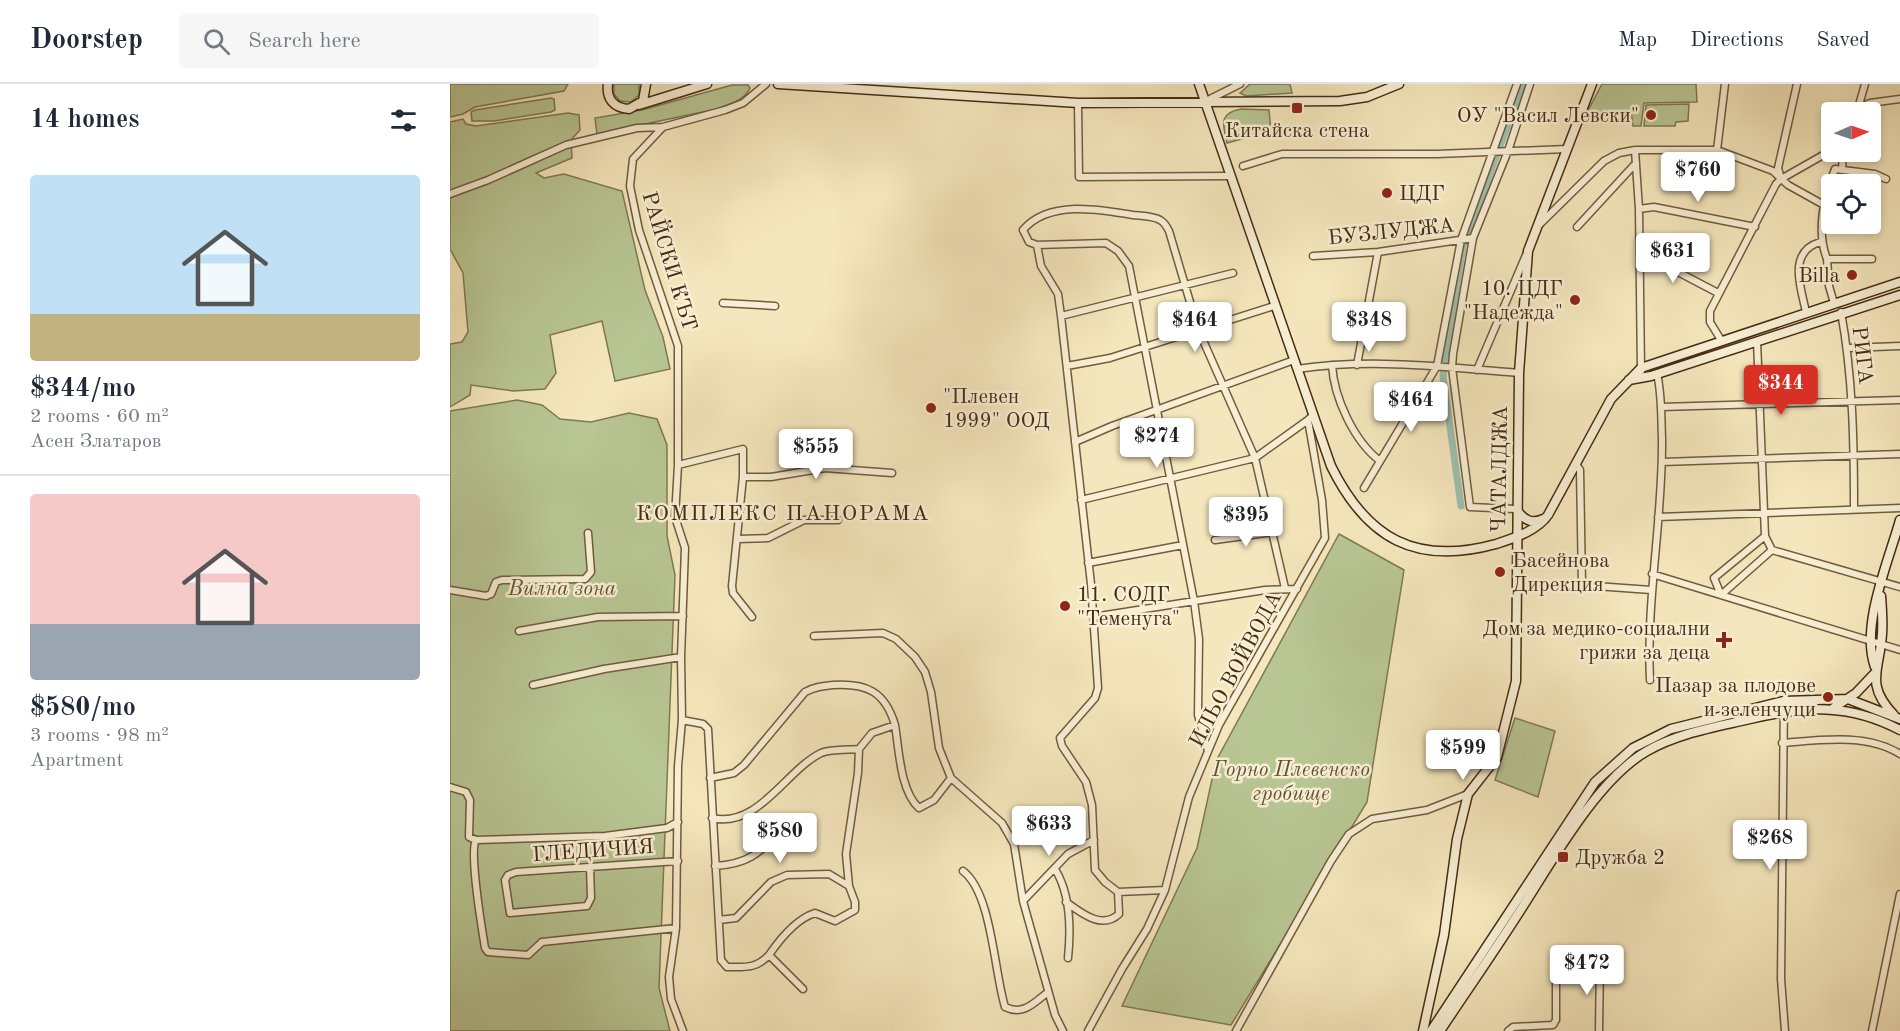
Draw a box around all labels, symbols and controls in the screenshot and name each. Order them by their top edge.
search box [179,14,599,68]
icon: search [200,25,233,58]
text: Doorstep [30,27,143,55]
text: Search here [248,30,361,52]
text: Map [1618,30,1657,51]
text: Directions [1690,30,1784,51]
text: Saved [1817,30,1870,51]
marker: Китайска стена [1290,101,1304,115]
north arrow [1821,102,1881,162]
map controls [1821,102,1881,234]
icon: filters [387,104,420,137]
place label: ОУ "Васил Левски" [1457,106,1639,127]
text: 14 homes [30,107,139,133]
marker: ОУ "Васил Левски" [1644,108,1658,122]
place label: Китайска стена [1225,121,1369,142]
pin: $760 [1662,152,1734,203]
text: $760 [1675,161,1721,181]
button: locate [1821,174,1881,234]
place label: ЦДГ [1399,184,1445,205]
marker: ЦДГ [1380,186,1394,200]
street label: РАЙСКИ КЪТ [637,188,705,334]
icon: home [171,214,279,322]
street label: БУЗЛУДЖА [1327,215,1455,250]
pin: $631 [1637,233,1709,284]
text: $631 [1650,242,1696,262]
place label: Billa [1798,266,1840,287]
marker: Billa [1845,268,1859,282]
place label: 10. ЦДГ "Надежда" [1464,279,1563,324]
marker: 10. ЦДГ "Надежда" [1568,293,1582,307]
pin: $464 [1159,302,1231,353]
pin: $348 [1333,302,1405,353]
text: $464 [1172,311,1218,331]
text: $348 [1346,311,1392,331]
street label: РИГА [1848,325,1875,385]
pin: $344 [1745,365,1817,416]
text: $344 [1758,374,1804,394]
text: $344/mo [30,376,136,402]
pin: $464 [1375,382,1447,433]
place label: "Плевен 1999" ООД [943,387,1050,432]
text: $464 [1388,391,1434,411]
marker: "Плевен 1999" ООД [924,401,938,415]
street label: ЧАТАЛДЖА [1489,405,1512,533]
text: 2 rooms · 60 m² [30,407,169,427]
pin: $274 [1121,418,1193,469]
text: $274 [1134,427,1180,447]
pin: $555 [780,429,852,480]
text: Асен Златаров [30,432,161,452]
text: $555 [793,438,839,458]
pin: $395 [1210,497,1282,548]
district label: КОМПЛЕКС ПАНОРАМА [636,503,930,525]
text: $395 [1223,506,1269,526]
icon: home [171,533,279,641]
place label: Басейнова Дирекция [1512,551,1610,596]
marker: Басейнова Дирекция [1493,565,1507,579]
park label: Вилна зона [507,579,616,600]
place label: 11. СОДГ "Теменуга" [1077,585,1180,630]
street label: ИЛЬО ВОЙВОДА [1182,586,1286,751]
marker: 11. СОДГ "Теменуга" [1058,599,1072,613]
place label: Дом за медико-социални грижи за деца [1482,619,1710,664]
marker: Дом за медико-социални грижи за деца [1715,631,1733,649]
place label: Пазар за плодове и зеленчуци [1655,676,1816,721]
marker: Пазар за плодове и зеленчуци [1821,690,1835,704]
text: $580/mo [30,695,136,721]
text: 3 rooms · 98 m² [30,726,169,746]
pin: $599 [1427,730,1499,781]
text: $599 [1440,739,1486,759]
text: Apartment [30,751,124,771]
park label: Горно Плевенско гробище [1211,760,1370,805]
pin: $633 [1013,806,1085,857]
pin: $580 [744,813,816,864]
text: $633 [1026,815,1072,835]
pin: $268 [1734,820,1806,871]
text: $580 [757,822,803,842]
text: $268 [1747,829,1793,849]
street label: ГЛЕДИЧИЯ [532,837,655,866]
place label: Дружба 2 [1575,848,1665,869]
marker: Дружба 2 [1556,850,1570,864]
pin: $472 [1551,945,1623,996]
text: $472 [1564,954,1610,974]

